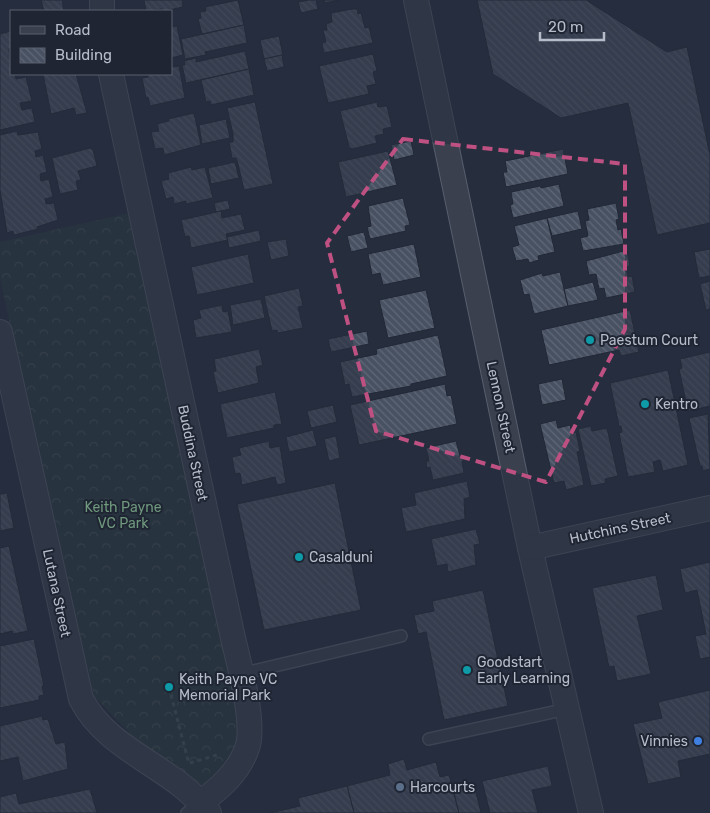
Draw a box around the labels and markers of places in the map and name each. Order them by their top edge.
place label: Paestum Court [600,332,698,349]
marker: Paestum Court [584,334,596,346]
place label: Kentro [655,396,698,413]
marker: Kentro [639,398,651,410]
place label: Casalduni [309,549,373,566]
marker: Casalduni [293,551,305,563]
place label: Goodstart Early Learning [477,654,570,687]
marker: Goodstart Early Learning [461,664,473,676]
place label: Keith Payne VC Memorial Park [179,671,277,704]
marker: Keith Payne VC Memorial Park [163,681,175,693]
place label: Vinnies [640,733,688,750]
marker: Vinnies [692,735,704,747]
place label: Harcourts [410,779,475,796]
marker: Harcourts [394,781,406,793]

